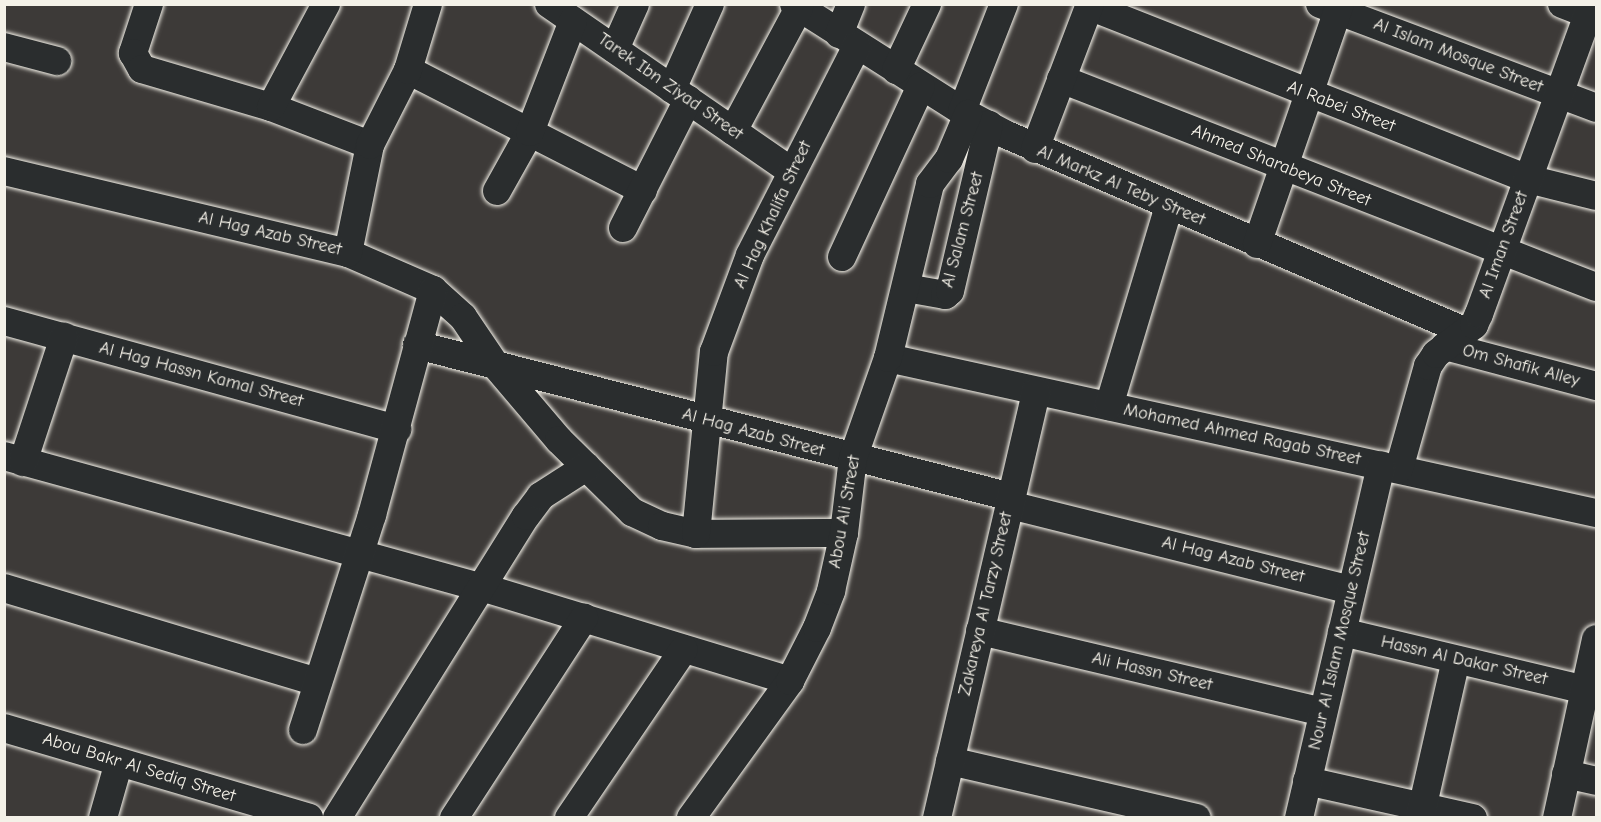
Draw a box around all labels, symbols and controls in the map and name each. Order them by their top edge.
street label: Al Islam Mosque Street [1370,14,1546,98]
street label: Tarek Ibn Ziyad Street [593,29,747,145]
street label: Al Rabei Street [1284,76,1398,138]
street label: Ahmed Sharabeya Street [1188,120,1374,212]
street label: Al Hag Khalifa Street [729,138,817,292]
street label: Al Markz Al Teby Street [1034,141,1208,231]
street label: Al Salam Street [937,170,989,290]
street label: Al Iman Street [1475,188,1533,302]
street label: Al Hag Azab Street [196,207,344,261]
street label: Al Hag Hassn Kamal Street [97,337,305,413]
street label: Om Shafik Alley [1460,340,1582,392]
street label: Mohamed Ahmed Ragab Street [1121,399,1363,471]
street label: Al Hag Azab Street [680,404,826,462]
street label: Abou Ali Street [824,454,866,570]
street label: Zakareya Al Tarzy Street [954,510,1018,698]
street label: Nour Al Islam Mosque Street [1304,530,1376,752]
street label: Al Hag Azab Street [1159,532,1307,588]
street label: Hassn Al Dakar Street [1379,631,1549,691]
street label: Ali Hassn Street [1090,648,1214,696]
street label: Abou Bakr Al Sediq Street [40,728,238,808]

